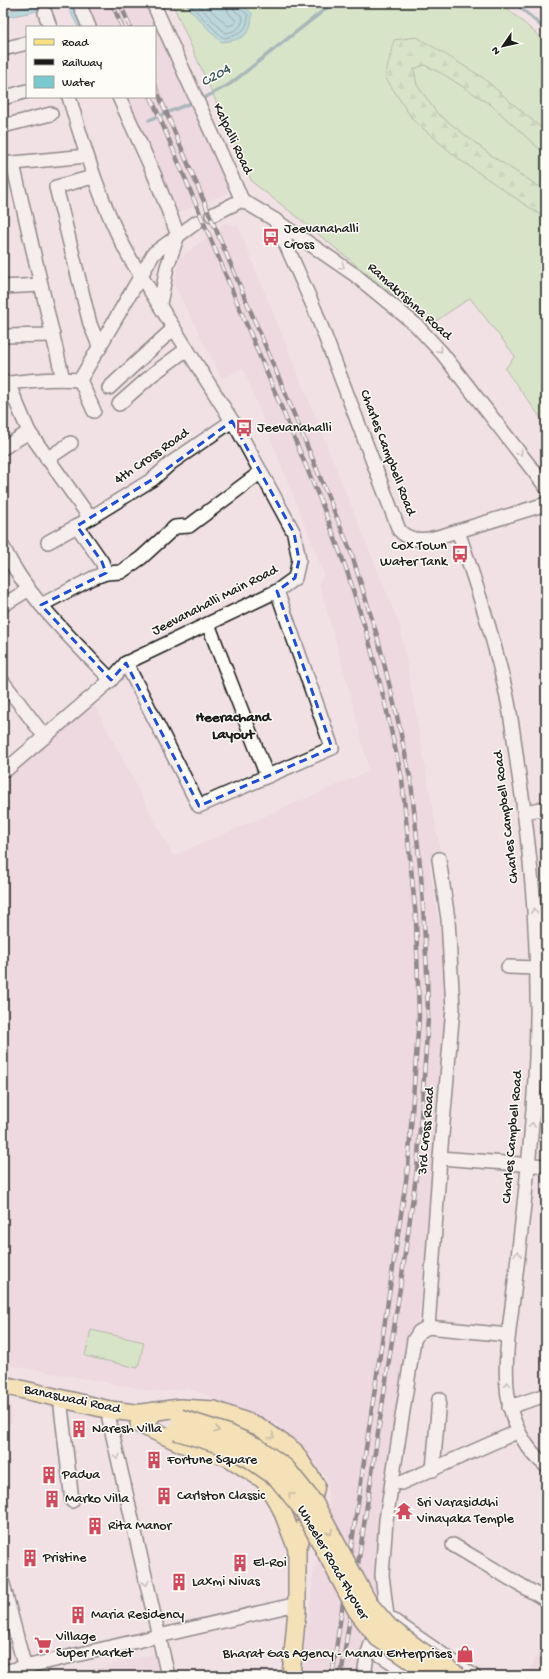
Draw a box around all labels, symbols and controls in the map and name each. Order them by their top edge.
legend [26,26,156,98]
north arrow [483,26,523,66]
text: Road [62,37,89,51]
text: N [489,44,503,57]
text: Railway [62,57,102,71]
water label: C204 [198,60,235,91]
text: Water [62,77,96,91]
street label: Kalpalli Road [208,101,257,179]
place label: Jeevanahalli Cross [284,221,359,254]
bus stop icon: Jeevanahalli Cross [261,227,281,247]
street label: Ramakrishna Road [363,260,456,346]
one-way arrow [337,261,344,268]
one-way arrow [435,345,443,353]
street label: Charles Campbell Road [355,388,419,520]
bus stop icon: Jeevanahalli [234,418,254,438]
place label: Jeevanahalli [257,420,332,437]
street label: 4th Cross Road [111,424,194,489]
one-way arrow [515,448,522,455]
place label: Cox Town Water Tank [380,538,449,571]
bus stop icon: Cox Town Water Tank [450,544,470,564]
street label: Jeevanahalli Main Road [149,561,282,640]
district label: Heerachand Layout [195,709,273,744]
street label: Charles Campbell Road [490,748,524,884]
one-way arrow [529,908,538,914]
street label: Charles Campbell Road [499,1068,527,1204]
street label: 3rd Cross Road [415,1085,439,1176]
one-way arrow [527,1122,536,1128]
one-way arrow [513,1251,522,1257]
street label: Banaswadi Road [21,1381,124,1419]
one-way arrow [502,1381,511,1387]
building icon: Naresh Villa [69,1419,89,1439]
place label: Naresh Villa [92,1421,163,1438]
one-way arrow [213,1425,220,1433]
one-way arrow [267,1431,274,1438]
building icon: Fortune Square [144,1450,164,1470]
place label: Fortune Square [166,1452,258,1469]
one-way arrow [113,1453,121,1460]
building icon: Padua [39,1465,59,1485]
place label: Padua [61,1467,101,1484]
building icon: Carlston Classic [154,1486,174,1506]
place label: Carlston Classic [177,1488,266,1505]
building icon: Marko Villa [42,1489,62,1509]
place label: Marko Villa [65,1491,130,1508]
one-way arrow [289,1493,296,1500]
place label: Sri Varasiddhi Vinayaka Temple [416,1495,515,1528]
temple icon: Sri Varasiddhi Vinayaka Temple [394,1501,414,1521]
street label: Wheeler Road Flyover [292,1503,372,1624]
building icon: Rita Manor [85,1516,105,1536]
place label: Rita Manor [108,1518,173,1535]
one-way arrow [326,1528,333,1536]
building icon: Pristine [20,1548,40,1568]
place label: Pristine [42,1550,87,1567]
building icon: El-Roi [230,1553,250,1573]
place label: El-Roi [253,1555,287,1572]
building icon: Laxmi Nivas [169,1572,189,1592]
place label: Laxmi Nivas [192,1574,261,1591]
one-way arrow [142,1580,150,1586]
building icon: Maria Residency [68,1605,88,1625]
place label: Maria Residency [91,1607,184,1624]
place label: Village Super Market [55,1629,134,1662]
supermarket icon: Village Super Market [33,1635,53,1655]
shop icon: Bharat Gas Agency - Manav Enterprises [455,1644,475,1664]
place label: Bharat Gas Agency - Manav Enterprises [222,1646,453,1663]

